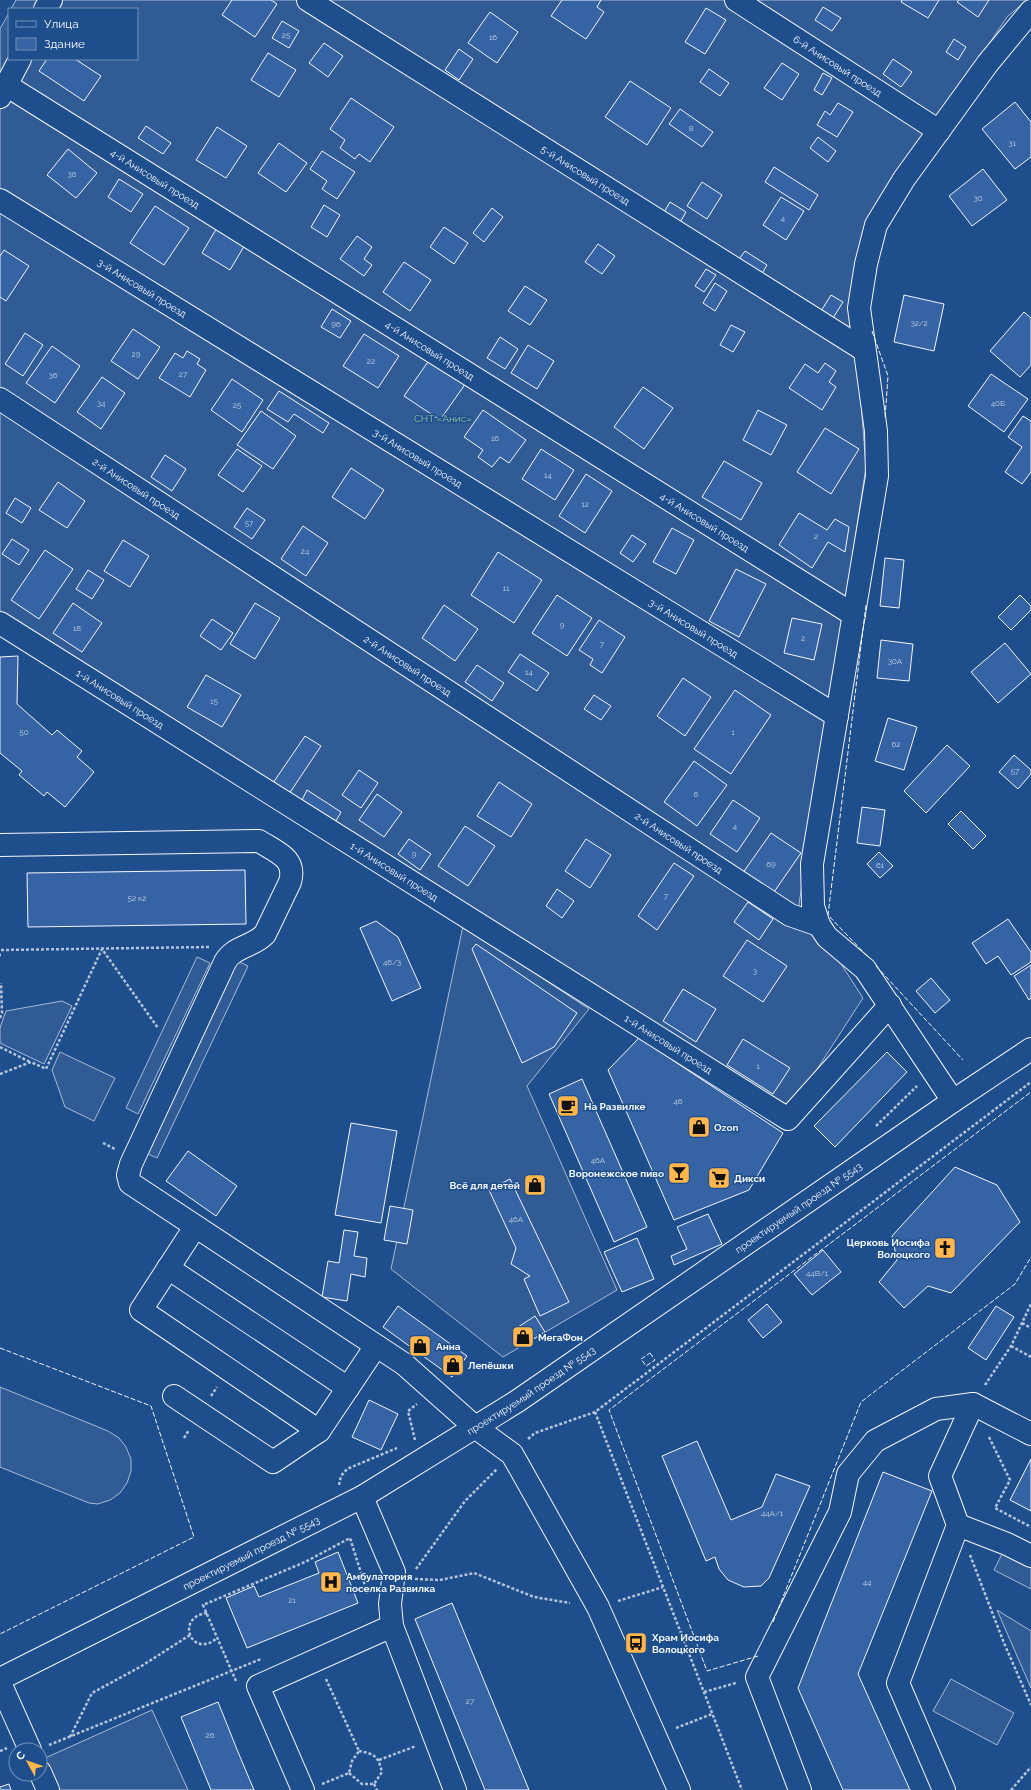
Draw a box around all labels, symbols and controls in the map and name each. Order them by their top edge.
legend [8,8,138,60]
text: Улица [44,17,79,31]
house number: 25 [282,30,291,40]
house number: 16 [489,32,497,42]
street label: 6-й Анисовый проезд [791,33,884,98]
text: Здание [44,37,85,51]
house number: 8 [689,123,694,133]
house number: 31 [1008,138,1016,148]
street label: 5-й Анисовый проезд [539,143,632,207]
street label: 4-й Анисовый проезд [109,146,202,210]
house number: 36 [67,169,77,179]
house number: 30 [973,193,983,203]
house number: 4 [781,213,786,223]
street label: 3-й Анисовый проезд [96,256,189,319]
street label: 4-й Анисовый проезд [384,318,477,382]
house number: 32/2 [910,318,928,328]
house number: 96 [331,319,341,329]
house number: 29 [132,349,141,359]
house number: 22 [367,356,375,366]
house number: 27 [179,369,188,379]
house number: 36 [48,370,58,380]
house number: 34 [97,398,106,408]
house number: 40Б [991,398,1005,408]
house number: 25 [233,400,242,410]
park label: СНТ «Анис» [414,413,472,424]
street label: 3-й Анисовый проезд [371,426,465,489]
house number: 16 [491,433,499,443]
street label: 2-й Анисовый проезд [91,456,182,521]
house number: 14 [544,470,553,480]
street label: 4-й Анисовый проезд [658,490,751,554]
house number: 12 [581,499,589,509]
house number: 57 [245,518,254,528]
house number: 2 [814,531,818,541]
house number: 24 [301,546,310,556]
house number: 11 [503,583,510,593]
street label: 3-й Анисовый проезд [647,596,740,659]
house number: 9 [560,620,565,630]
house number: 18 [73,623,81,633]
street label: 2-й Анисовый проезд [362,633,454,698]
house number: 2 [801,633,805,643]
house number: 7 [600,639,605,649]
house number: 30А [888,656,903,666]
street label: 1-й Анисовый проезд [74,667,166,730]
house number: 14 [525,667,534,677]
house number: 15 [210,696,219,706]
house number: 50 [19,727,29,737]
house number: 1 [731,727,735,737]
house number: 62 [892,739,901,749]
house number: 57 [1011,766,1020,776]
house number: 6 [694,789,699,799]
street label: 2-й Анисовый проезд [633,810,725,875]
house number: 4 [733,821,738,831]
street label: 1-й Анисовый проезд [349,840,440,903]
house number: 9 [412,849,417,859]
house number: 69 [766,859,776,869]
house number: 61 [876,860,885,870]
house number: 7 [664,891,669,901]
house number: 52 к2 [128,893,146,903]
house number: 46/3 [383,957,401,967]
house number: 3 [753,966,757,976]
street label: 1-й Анисовый проезд [623,1012,715,1076]
house number: 1 [756,1061,760,1071]
cafe icon: На Развилке [555,1093,581,1119]
house number: 46 [673,1096,683,1106]
place label: На Развилке [584,1101,646,1112]
shop icon: Ozon [686,1114,712,1140]
place label: Ozon [714,1122,738,1133]
house number: 46А [591,1155,606,1165]
bar icon: Воронежское пиво [666,1160,692,1186]
street label: проектируемый проезд № 5543 [733,1160,864,1255]
supermarket icon: Дикси [706,1165,732,1191]
place label: Воронежское пиво [569,1168,664,1179]
shop icon: Всё для детей [522,1172,548,1198]
place label: Дикси [734,1173,765,1184]
place label: Всё для детей [450,1180,520,1191]
house number: 46А [509,1214,524,1224]
church icon: Церковь Иосифа Волоцкого [932,1235,958,1261]
place label: Церковь Иосифа Волоцкого [847,1237,930,1260]
house number: 44В/1 [806,1268,829,1278]
shop icon: МегаФон [510,1324,536,1350]
place label: МегаФон [538,1332,583,1343]
shop icon: Анна [407,1333,433,1359]
place label: Анна [436,1341,461,1352]
street label: проектируемый проезд № 5543 [465,1344,597,1437]
shop icon: Лепёшки [440,1352,466,1378]
place label: Лепёшки [468,1360,514,1371]
house number: 44А/1 [761,1508,784,1518]
street label: проектируемый проезд № 5543 [181,1514,321,1592]
hospital icon: Амбулатория поселка Развилка [318,1569,344,1595]
place label: Амбулатория поселка Развилка [346,1571,436,1594]
house number: 44 [863,1577,872,1587]
house number: 21 [288,1595,296,1605]
bus stop icon: Храм Иосифа Волоцкого [623,1630,649,1656]
place label: Храм Иосифа Волоцкого [651,1632,719,1655]
house number: 27 [466,1696,475,1706]
house number: 26 [206,1730,215,1740]
north arrow [8,1742,48,1782]
text: С [13,1748,28,1763]

